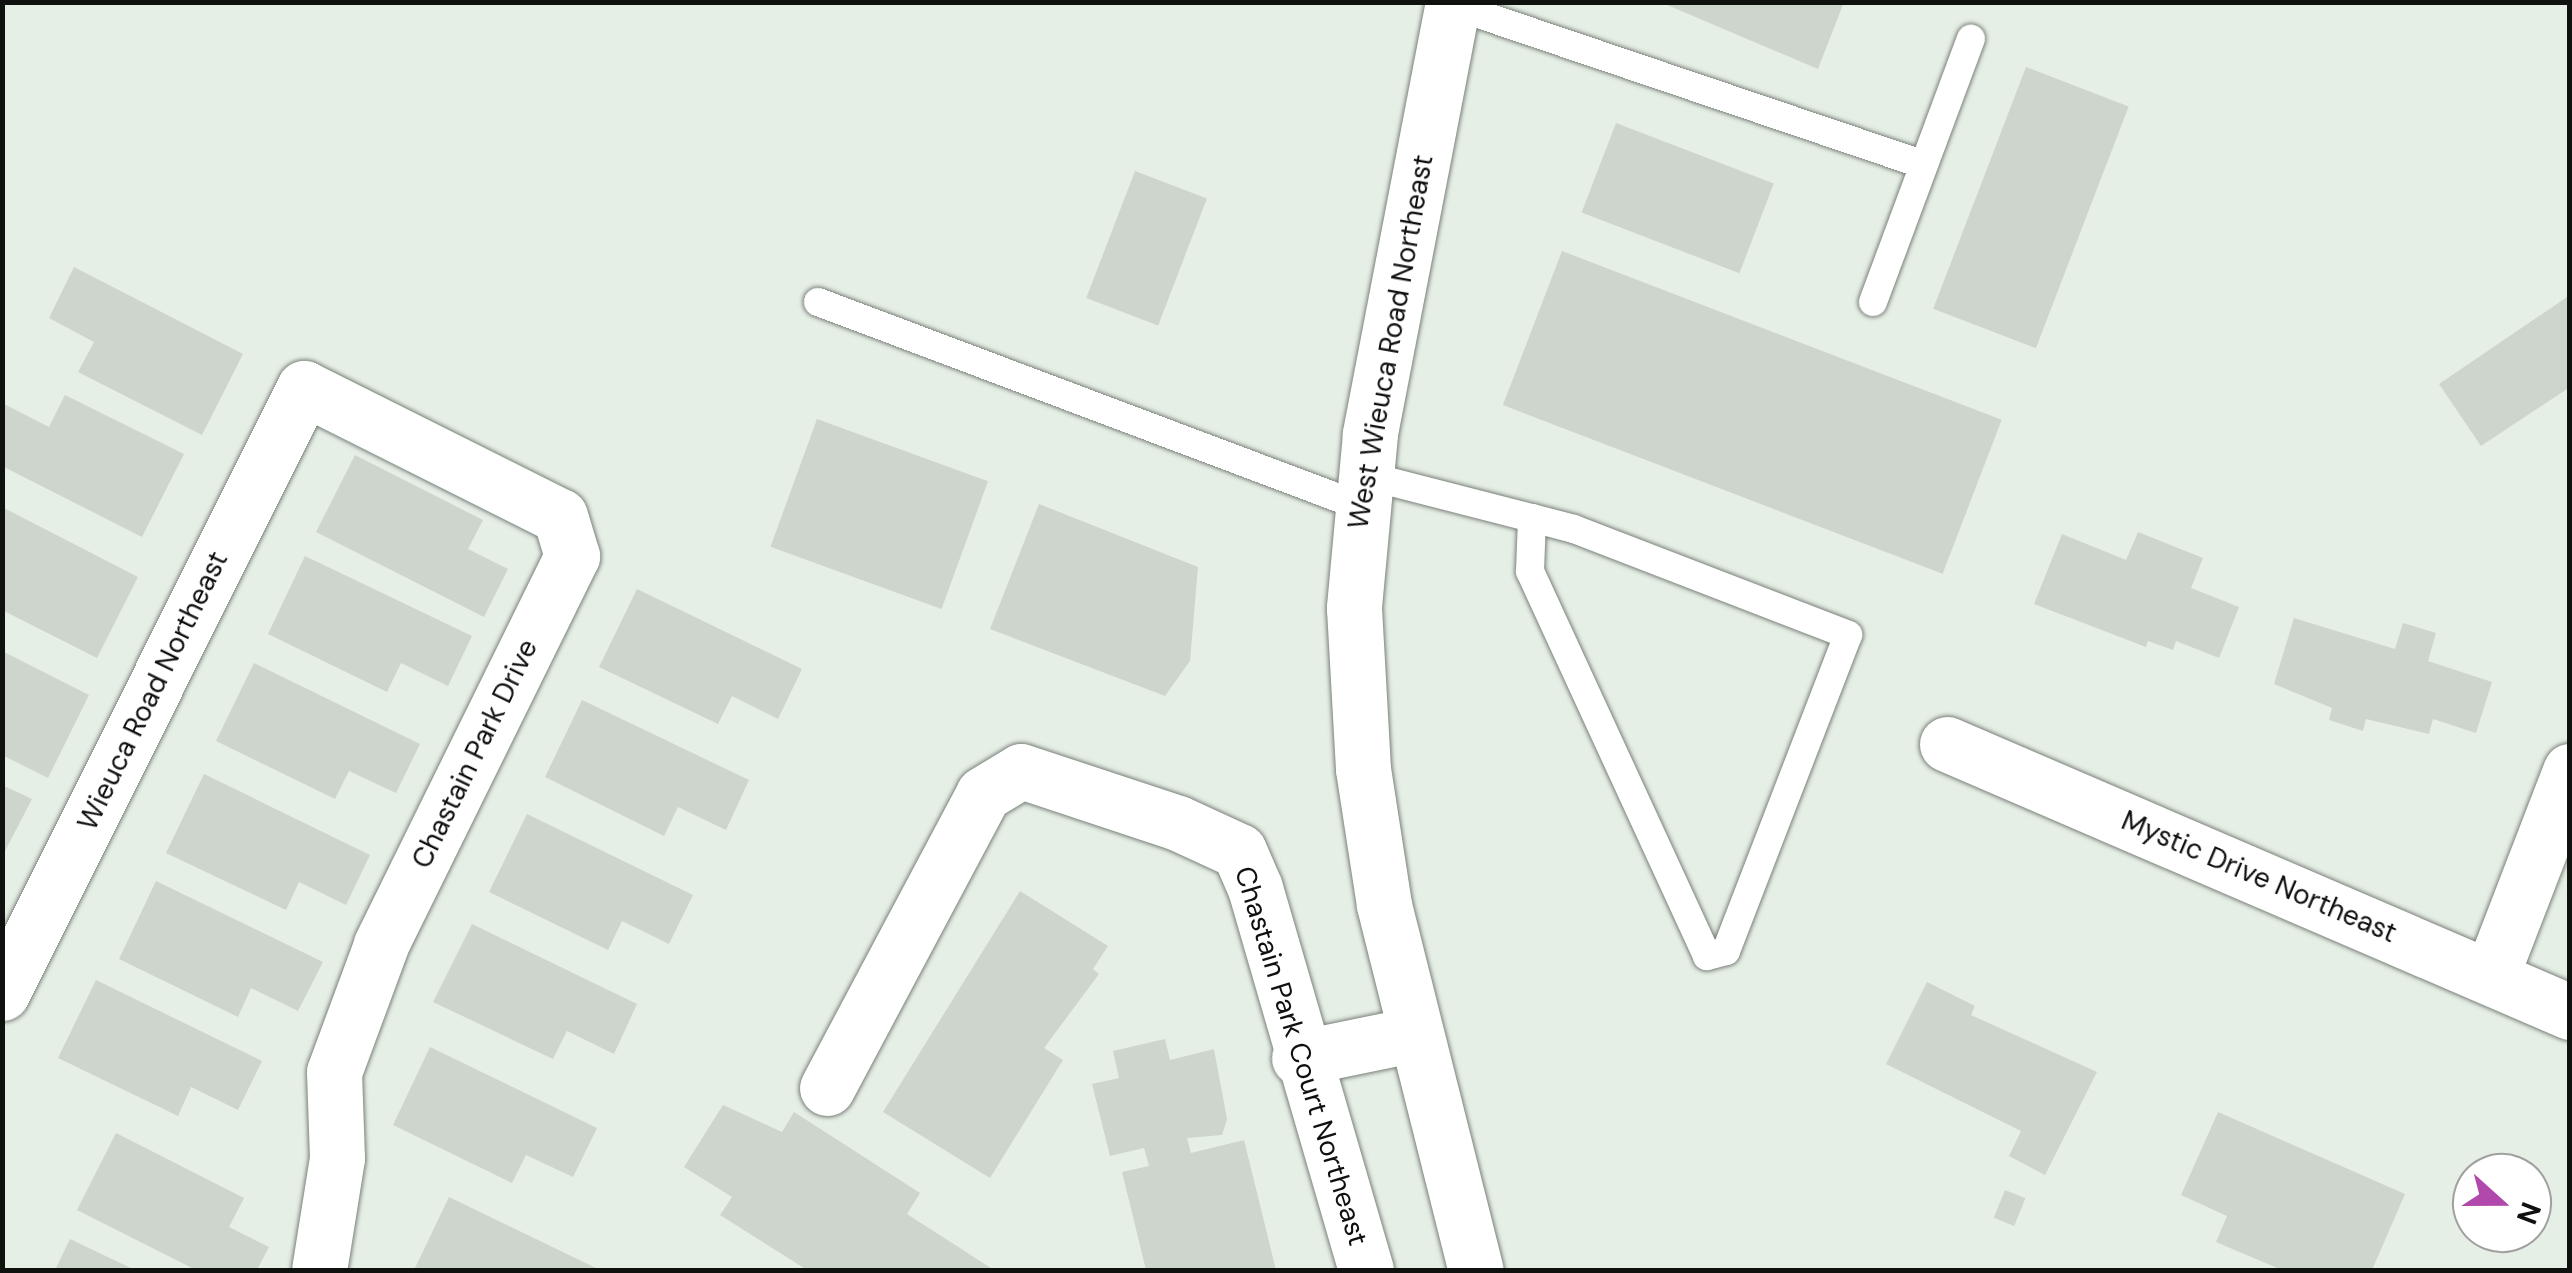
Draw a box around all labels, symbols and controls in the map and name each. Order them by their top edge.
street label: West Wieuca Road Northeast [1342,152,1440,532]
street label: Wieuca Road Northeast [71,546,235,836]
street label: Chastain Park Drive [405,634,545,874]
street label: Mystic Drive Northeast [2116,804,2402,950]
street label: Chastain Park Court Northeast [1227,862,1375,1250]
north arrow [2452,1153,2552,1253]
text: N [2508,1197,2550,1229]

